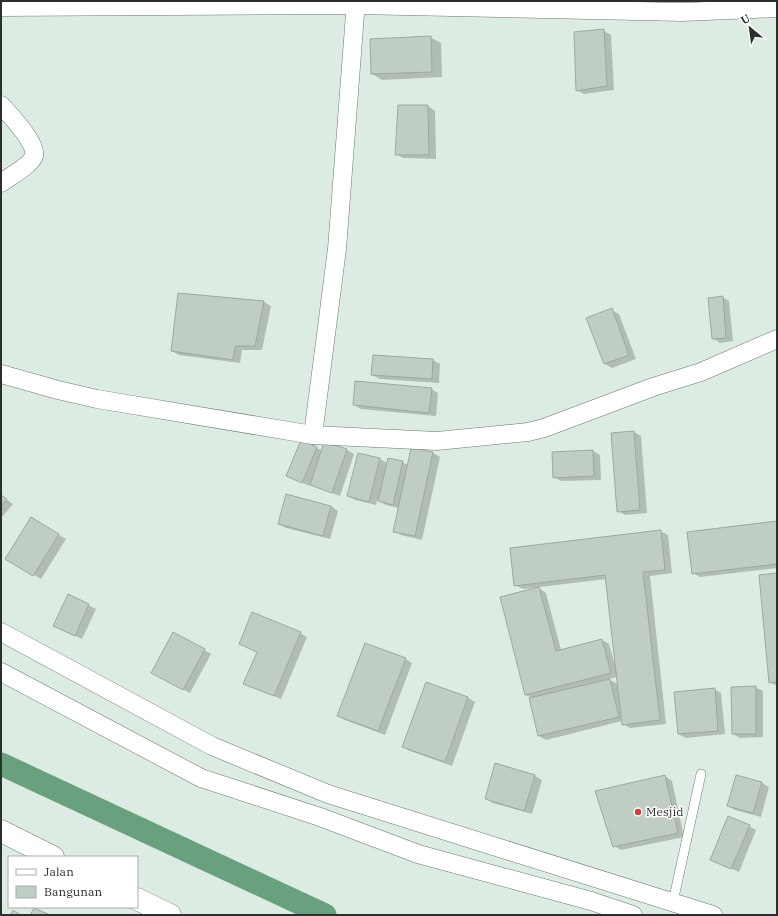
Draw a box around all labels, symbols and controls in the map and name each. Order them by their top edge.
north arrow [730,8,770,48]
text: U [738,11,753,27]
place label: Mesjid [646,804,683,819]
marker: Mesjid [633,807,643,817]
legend [8,856,138,908]
text: Jalan [44,864,74,879]
text: Bangunan [44,884,102,899]

